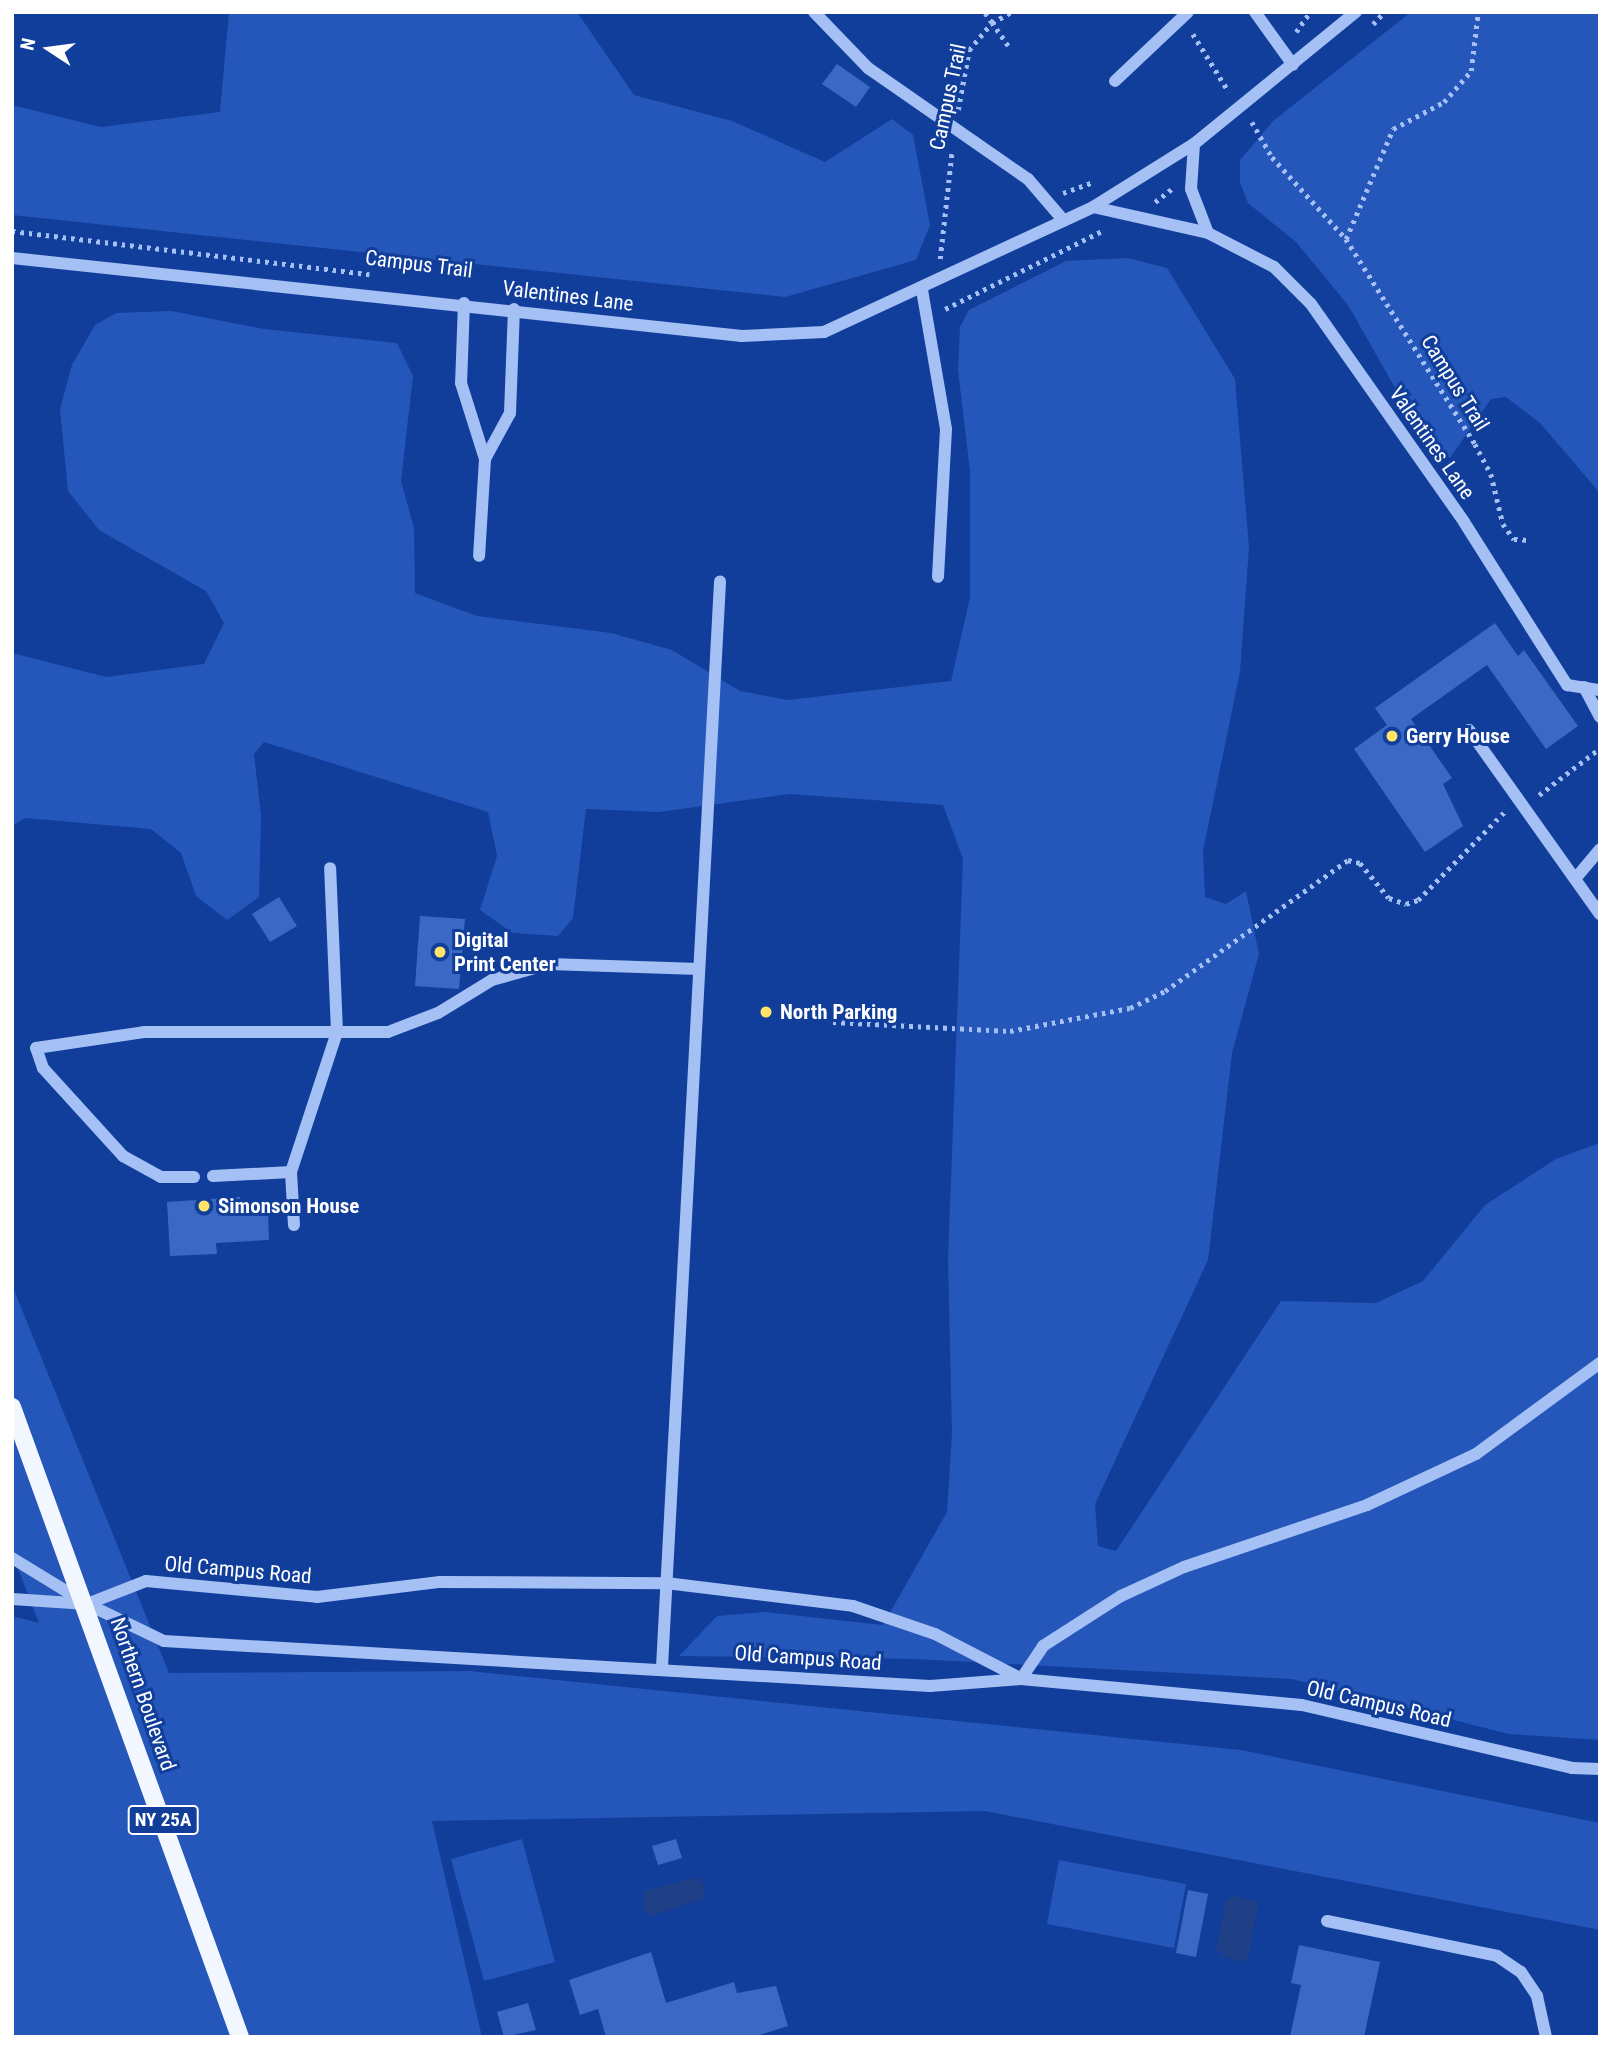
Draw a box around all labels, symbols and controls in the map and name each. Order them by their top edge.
north arrow [14,14,84,84]
text: N [16,36,41,52]
street label: Campus Trail [924,41,972,153]
street label: Campus Trail [364,245,474,283]
street label: Valentines Lane [501,275,635,317]
street label: Campus Trail [1416,330,1494,436]
street label: Valentines Lane [1384,382,1480,504]
place label: Gerry House [1406,723,1510,749]
marker: Gerry House [1384,728,1400,744]
place label: Digital Print Center [454,927,556,977]
marker: Digital Print Center [432,944,448,960]
place label: North Parking [780,999,897,1025]
marker: North Parking [758,1004,774,1020]
place label: Simonson House [218,1193,359,1219]
marker: Simonson House [196,1198,212,1214]
street label: Old Campus Road [163,1551,313,1589]
street label: Northern Boulevard [105,1614,181,1774]
street label: Old Campus Road [734,1640,882,1676]
street label: Old Campus Road [1304,1675,1454,1733]
road number: NY 25A [126,1804,200,1836]

